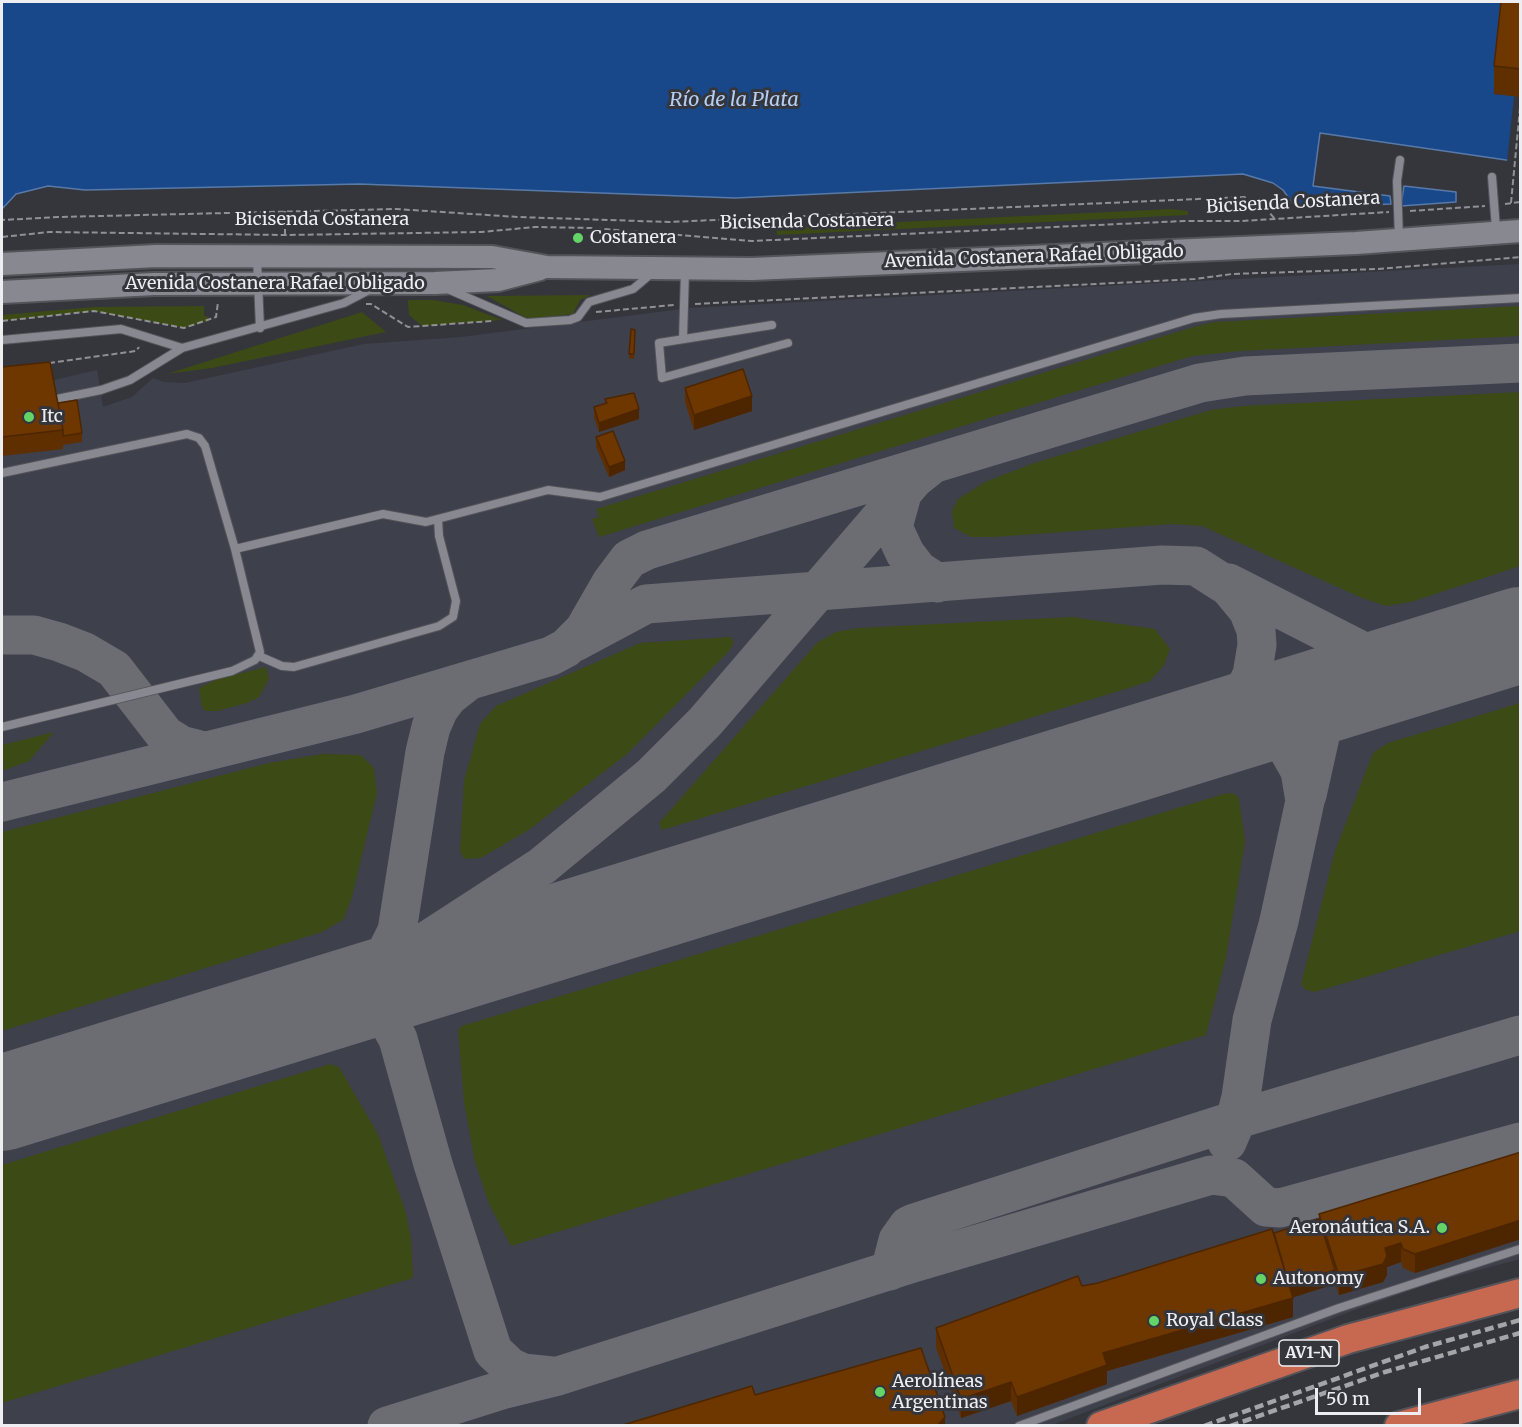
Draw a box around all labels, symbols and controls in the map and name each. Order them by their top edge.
water label: Río de la Plata [669,88,799,112]
street label: Bicisenda Costanera [1205,188,1381,218]
street label: Bicisenda Costanera [235,209,409,231]
street label: Bicisenda Costanera [720,210,894,234]
place label: Costanera [590,227,677,249]
marker: Costanera [571,231,585,245]
street label: Avenida Costanera Rafael Obligado [884,241,1184,273]
street label: Avenida Costanera Rafael Obligado [125,273,425,295]
place label: Itc [41,406,63,428]
marker: Itc [22,410,36,424]
place label: Aeronáutica S.A. [1289,1217,1430,1239]
marker: Aeronáutica S.A. [1435,1221,1449,1235]
place label: Autonomy [1273,1268,1364,1290]
marker: Autonomy [1254,1272,1268,1286]
place label: Royal Class [1166,1310,1263,1332]
marker: Royal Class [1147,1314,1161,1328]
road number: AV1-N [1279,1340,1339,1366]
place label: Aerolíneas Argentinas [892,1371,988,1414]
scale bar [1318,1376,1424,1414]
marker: Aerolíneas Argentinas [873,1385,887,1399]
text: 50 m [1326,1387,1370,1410]

